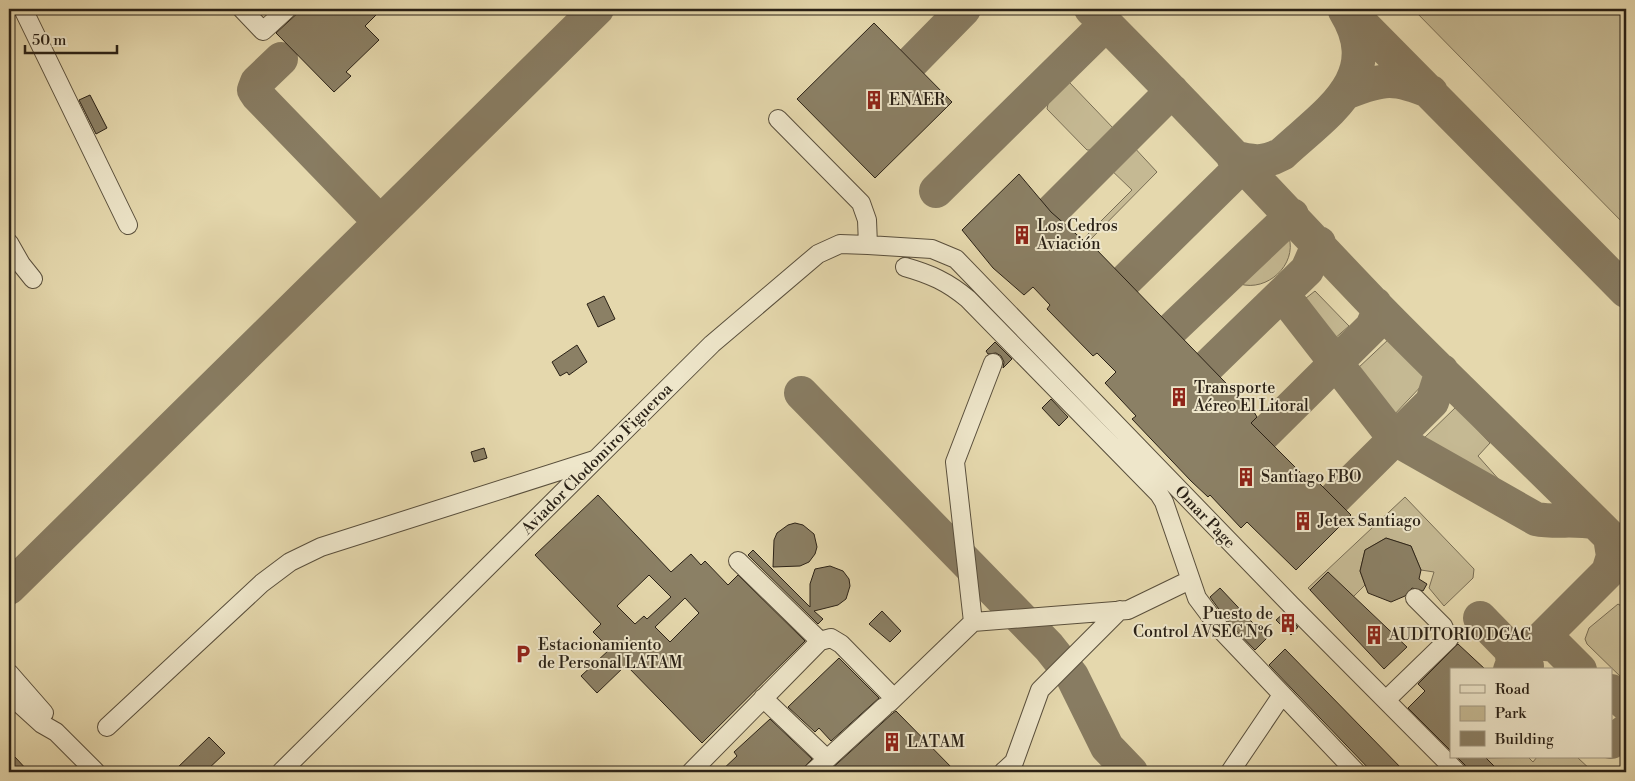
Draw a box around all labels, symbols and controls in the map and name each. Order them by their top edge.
scale bar [25,22,118,54]
text: 50 m [32,31,66,50]
building icon: ENAER [863,89,885,111]
place label: ENAER [889,90,946,110]
place label: Los Cedros Aviación [1036,216,1118,254]
building icon: Los Cedros Aviación [1011,224,1033,246]
place label: Transporte Aéreo El Litoral [1193,378,1309,416]
street label: Aviador Clodomiro Figueroa [516,379,677,540]
building icon: Transporte Aéreo El Litoral [1168,386,1190,408]
building icon: Santiago FBO [1235,466,1257,488]
place label: Santiago FBO [1261,467,1362,487]
street label: Omar Page [1170,482,1240,552]
building icon: Jetex Santiago [1292,510,1314,532]
place label: Jetex Santiago [1317,511,1421,531]
place label: Puesto de Control AVSEC Nº6 [1133,604,1273,642]
building icon: Puesto de Control AVSEC Nº6 [1277,612,1299,634]
building icon: AUDITORIO DGAC [1363,624,1385,646]
place label: AUDITORIO DGAC [1388,625,1531,645]
place label: Estacionamiento de Personal LATAM [538,635,683,673]
parking icon: Estacionamiento de Personal LATAM [512,643,534,665]
legend [1450,668,1612,758]
text: Road [1495,680,1530,699]
text: Park [1495,704,1527,723]
text: Building [1494,730,1554,749]
building icon: LATAM [881,731,903,753]
place label: LATAM [907,732,965,752]

